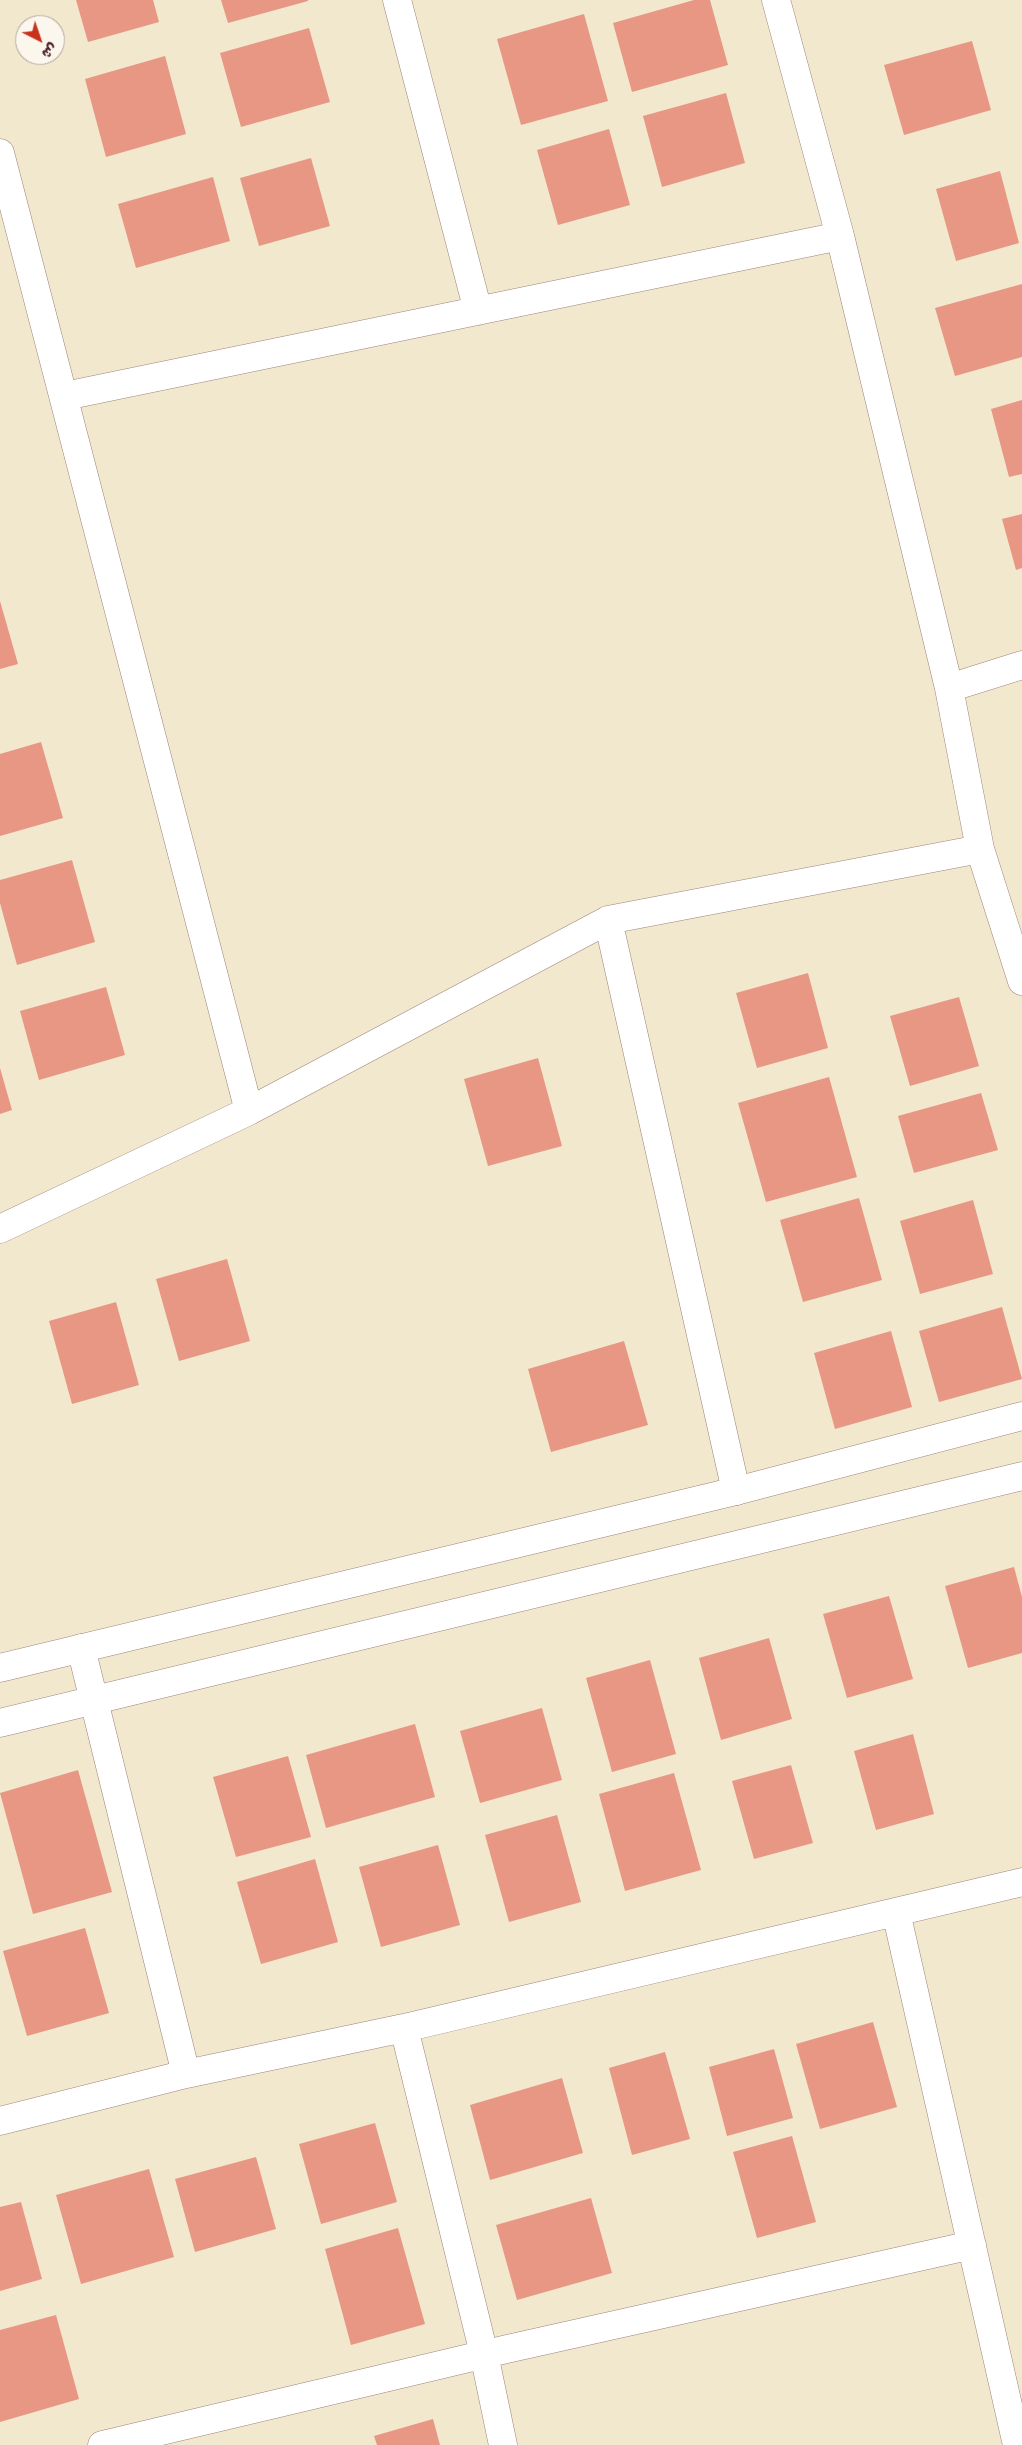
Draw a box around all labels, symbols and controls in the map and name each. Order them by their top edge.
north arrow [15,15,65,65]
text: ش [38,39,61,62]

